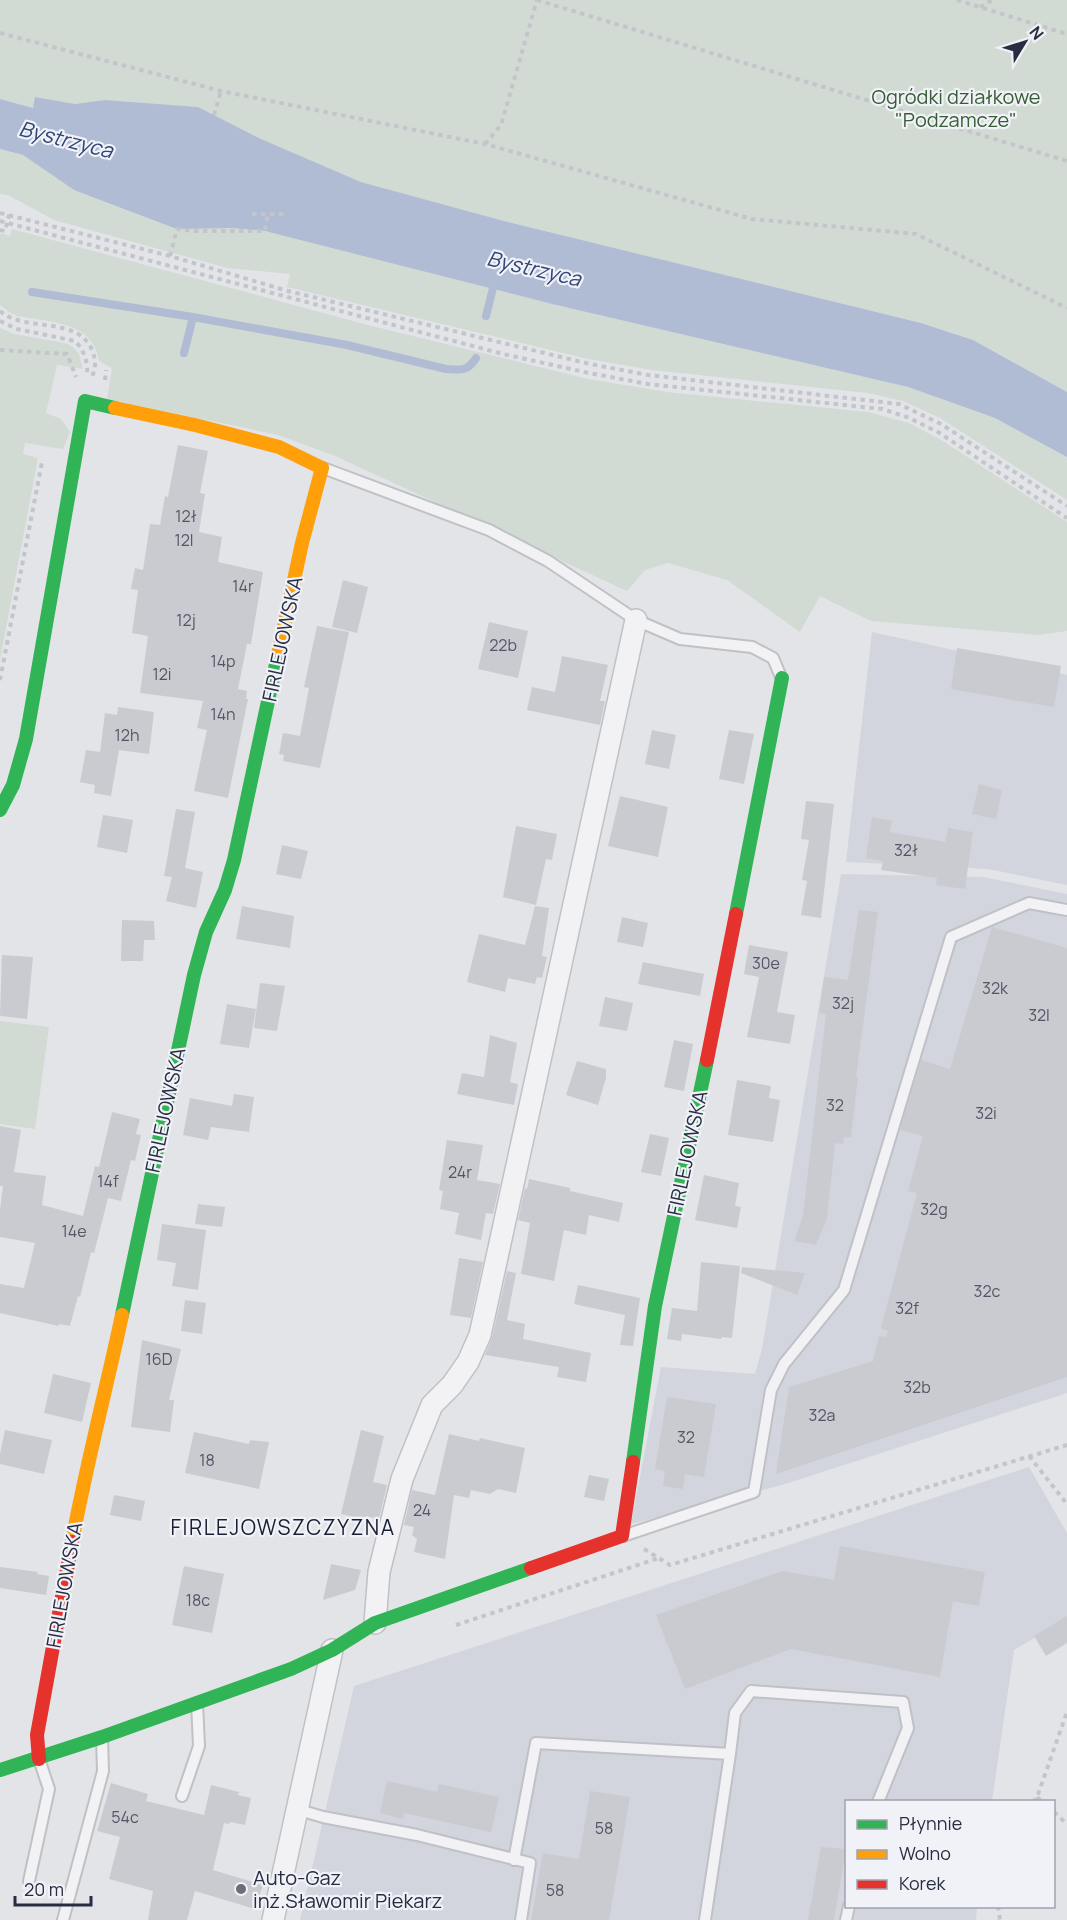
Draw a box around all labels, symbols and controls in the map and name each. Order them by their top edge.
north arrow [995,12,1055,72]
text: N [1025,21,1049,44]
park label: Ogródki działkowe "Podzamcze" [871,83,1041,133]
water label: Bystrzyca [16,114,117,164]
water label: Bystrzyca [484,244,585,293]
house number: 12ł [175,505,197,527]
house number: 12l [174,529,194,551]
street label: FIRLEJOWSKA [256,574,309,704]
house number: 14r [232,575,254,597]
house number: 12j [176,609,196,631]
house number: 22b [489,634,517,656]
house number: 14p [210,650,236,672]
house number: 12i [152,663,172,685]
house number: 14n [210,703,236,725]
house number: 12h [115,724,139,746]
house number: 32ł [894,839,918,861]
house number: 30e [752,952,780,974]
house number: 32k [982,977,1009,999]
house number: 32j [832,992,854,1014]
house number: 32l [1028,1004,1050,1026]
street label: FIRLEJOWSKA [139,1045,192,1175]
street label: FIRLEJOWSKA [661,1088,714,1218]
house number: 32 [826,1094,844,1116]
house number: 32i [975,1102,997,1124]
house number: 24r [448,1161,472,1183]
house number: 14f [97,1170,119,1192]
house number: 32g [920,1198,948,1220]
house number: 14e [61,1220,87,1242]
house number: 32c [974,1280,1001,1302]
house number: 32f [895,1297,919,1319]
house number: 16D [146,1348,173,1370]
house number: 32b [903,1376,931,1398]
house number: 32a [809,1404,835,1426]
house number: 32 [677,1426,695,1448]
house number: 18 [199,1449,215,1471]
house number: 24 [413,1499,431,1521]
district label: FIRLEJOWSZCZYZNA [171,1513,395,1541]
street label: FIRLEJOWSKA [40,1520,88,1650]
house number: 18c [186,1589,210,1611]
legend [845,1800,1055,1908]
house number: 54c [111,1806,139,1828]
text: Płynnie [899,1811,962,1835]
house number: 58 [595,1817,613,1839]
text: Wolno [899,1841,951,1865]
place label: Auto-Gaz inż.Sławomir Piekarz [253,1864,442,1914]
scale bar [15,1869,92,1907]
text: Korek [899,1871,946,1895]
text: 20 m [24,1877,64,1901]
house number: 58 [546,1879,564,1901]
marker: Auto-Gaz inż.Sławomir Piekarz [234,1882,248,1896]

